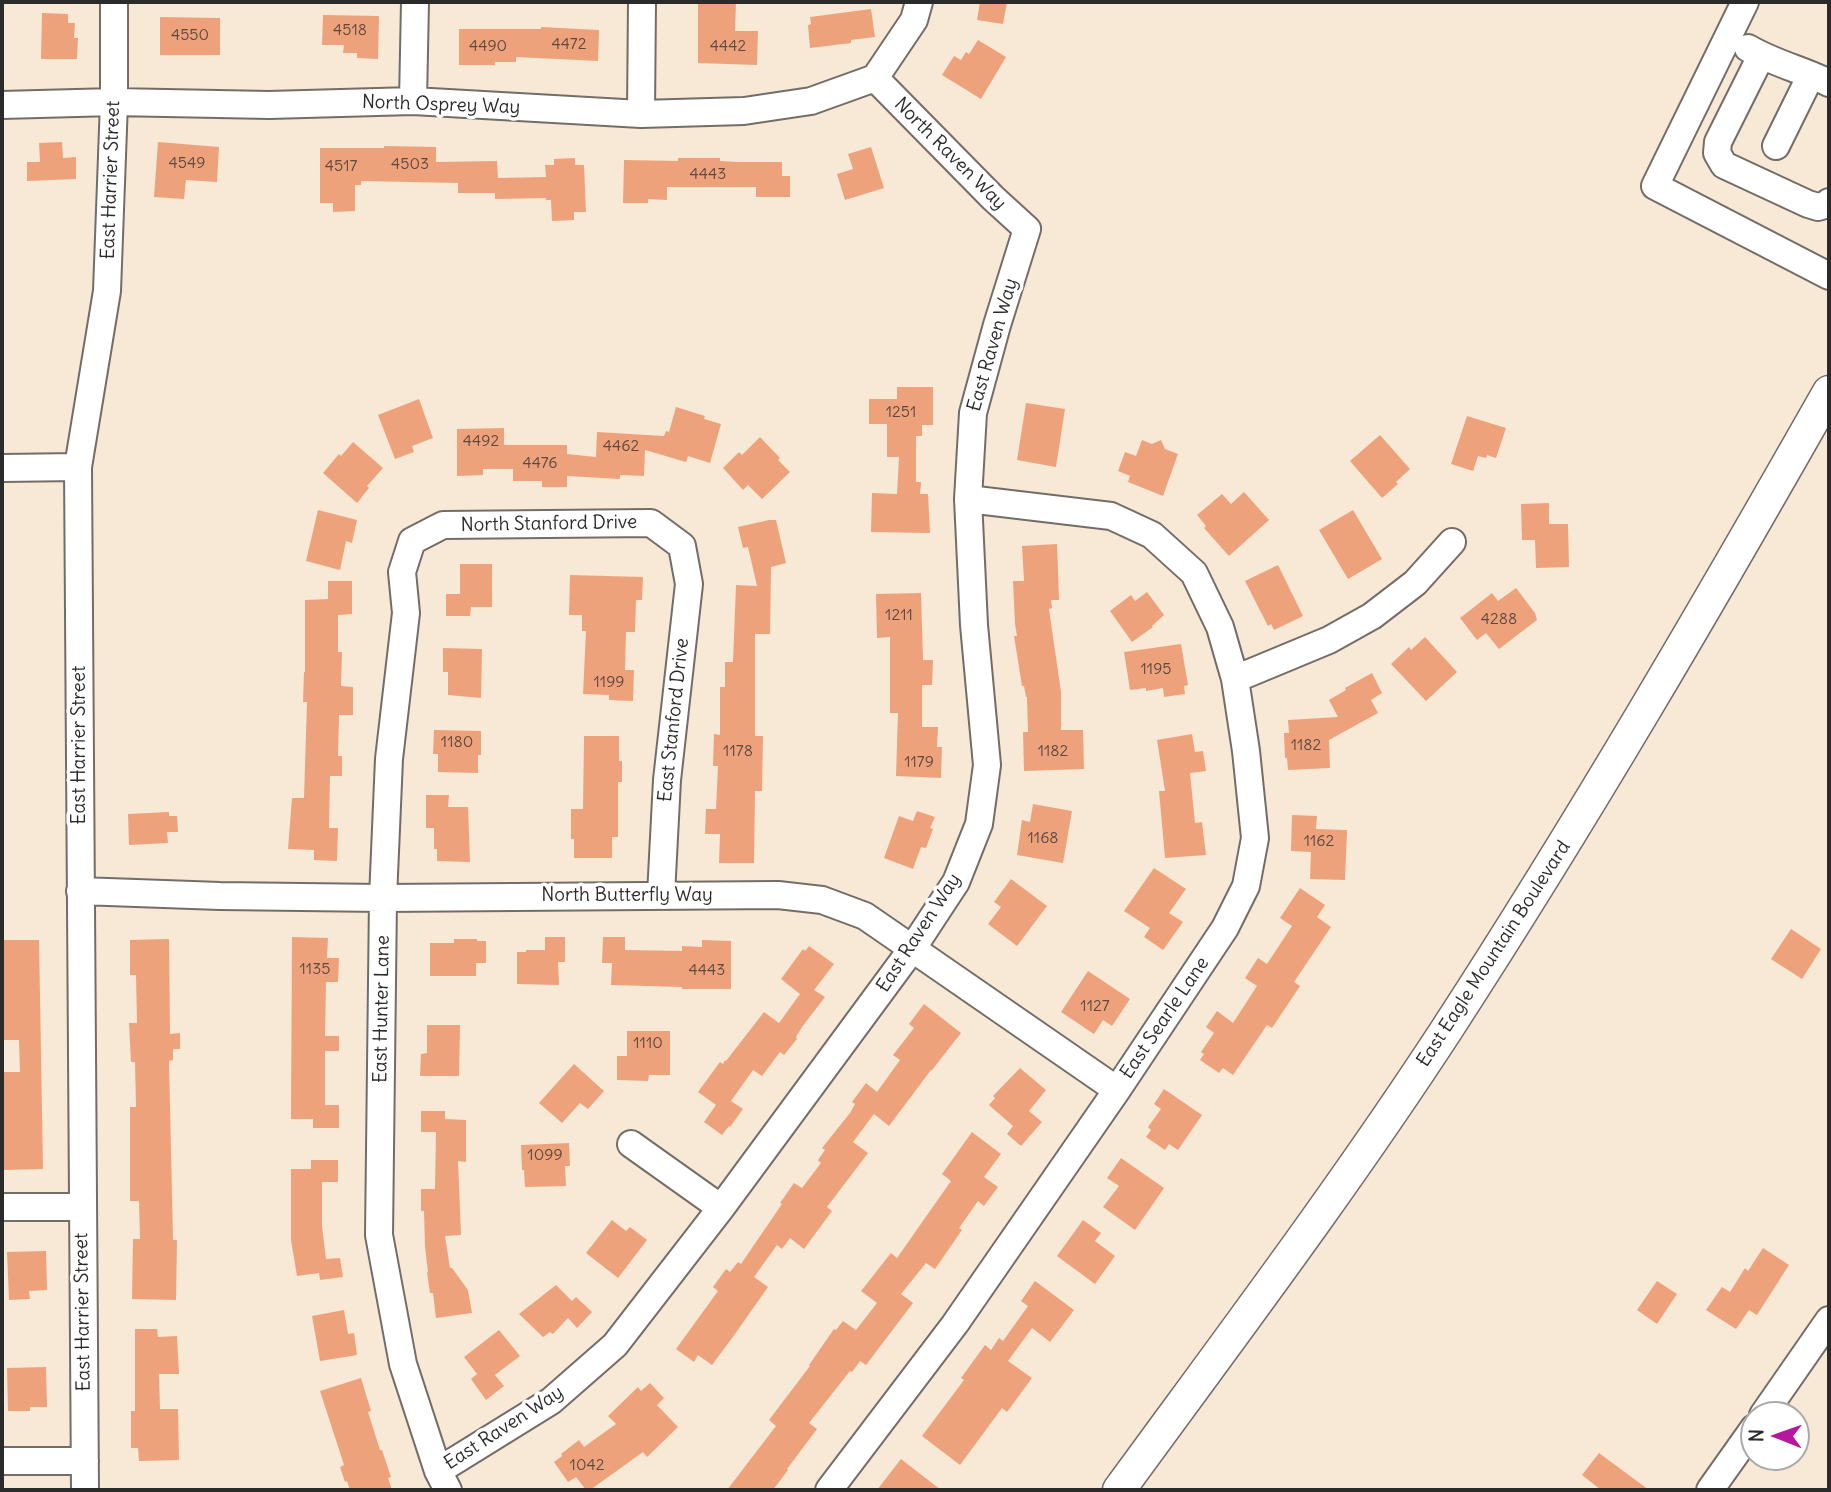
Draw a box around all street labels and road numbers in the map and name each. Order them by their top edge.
street label: North Osprey Way [361,91,521,119]
street label: North Raven Way [889,93,1011,215]
street label: East Harrier Street [97,100,125,260]
street label: East Raven Way [963,276,1023,414]
street label: North Stanford Drive [461,511,637,537]
street label: East Stanford Drive [654,637,694,803]
street label: East Harrier Street [69,666,91,824]
street label: East Eagle Mountain Boulevard [1412,837,1576,1071]
street label: East Raven Way [872,869,966,997]
street label: North Butterfly Way [541,885,713,907]
street label: East Hunter Lane [369,935,395,1083]
street label: East Searle Lane [1116,953,1214,1083]
street label: East Harrier Street [70,1232,96,1392]
street label: East Raven Way [440,1381,568,1475]

